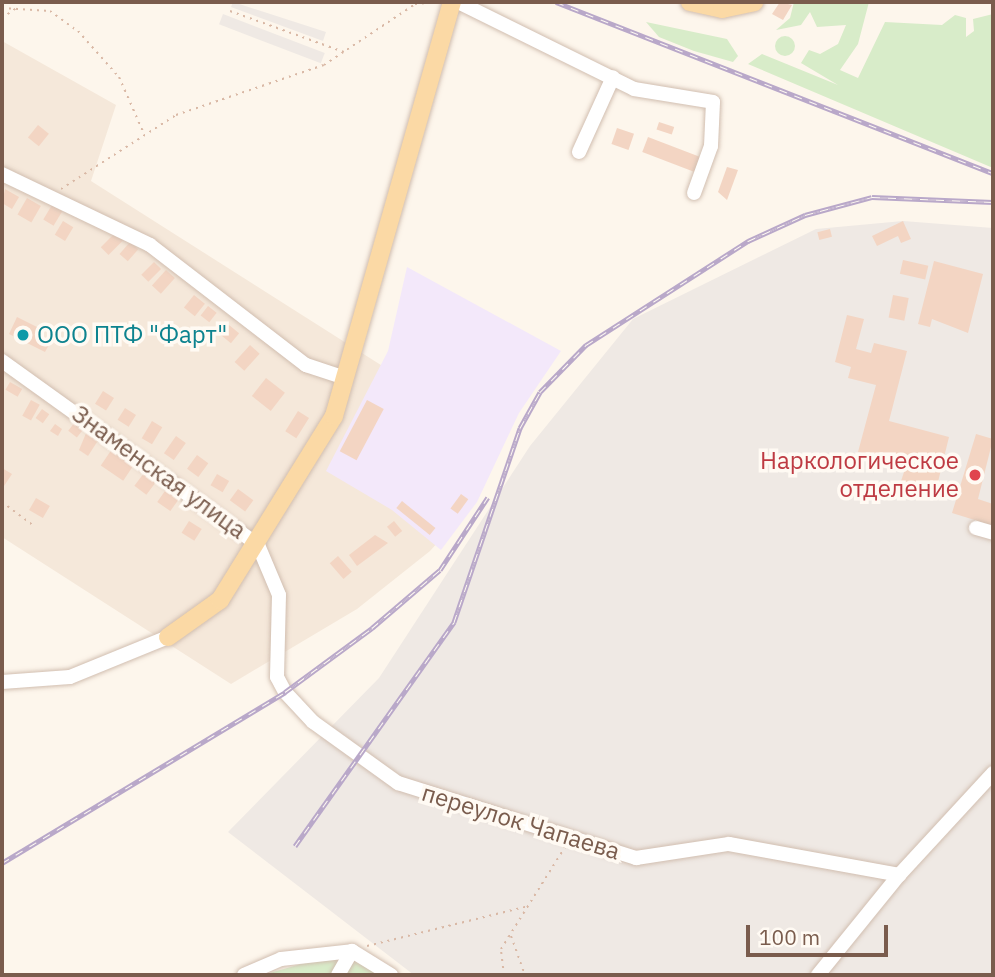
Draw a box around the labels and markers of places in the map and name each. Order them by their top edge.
place label: ООО ПТФ "Фарт" [37,321,227,349]
marker: ООО ПТФ "Фарт" [15,327,31,343]
place label: Наркологическое отделение [760,447,959,503]
marker: Наркологическое отделение [965,465,985,485]

